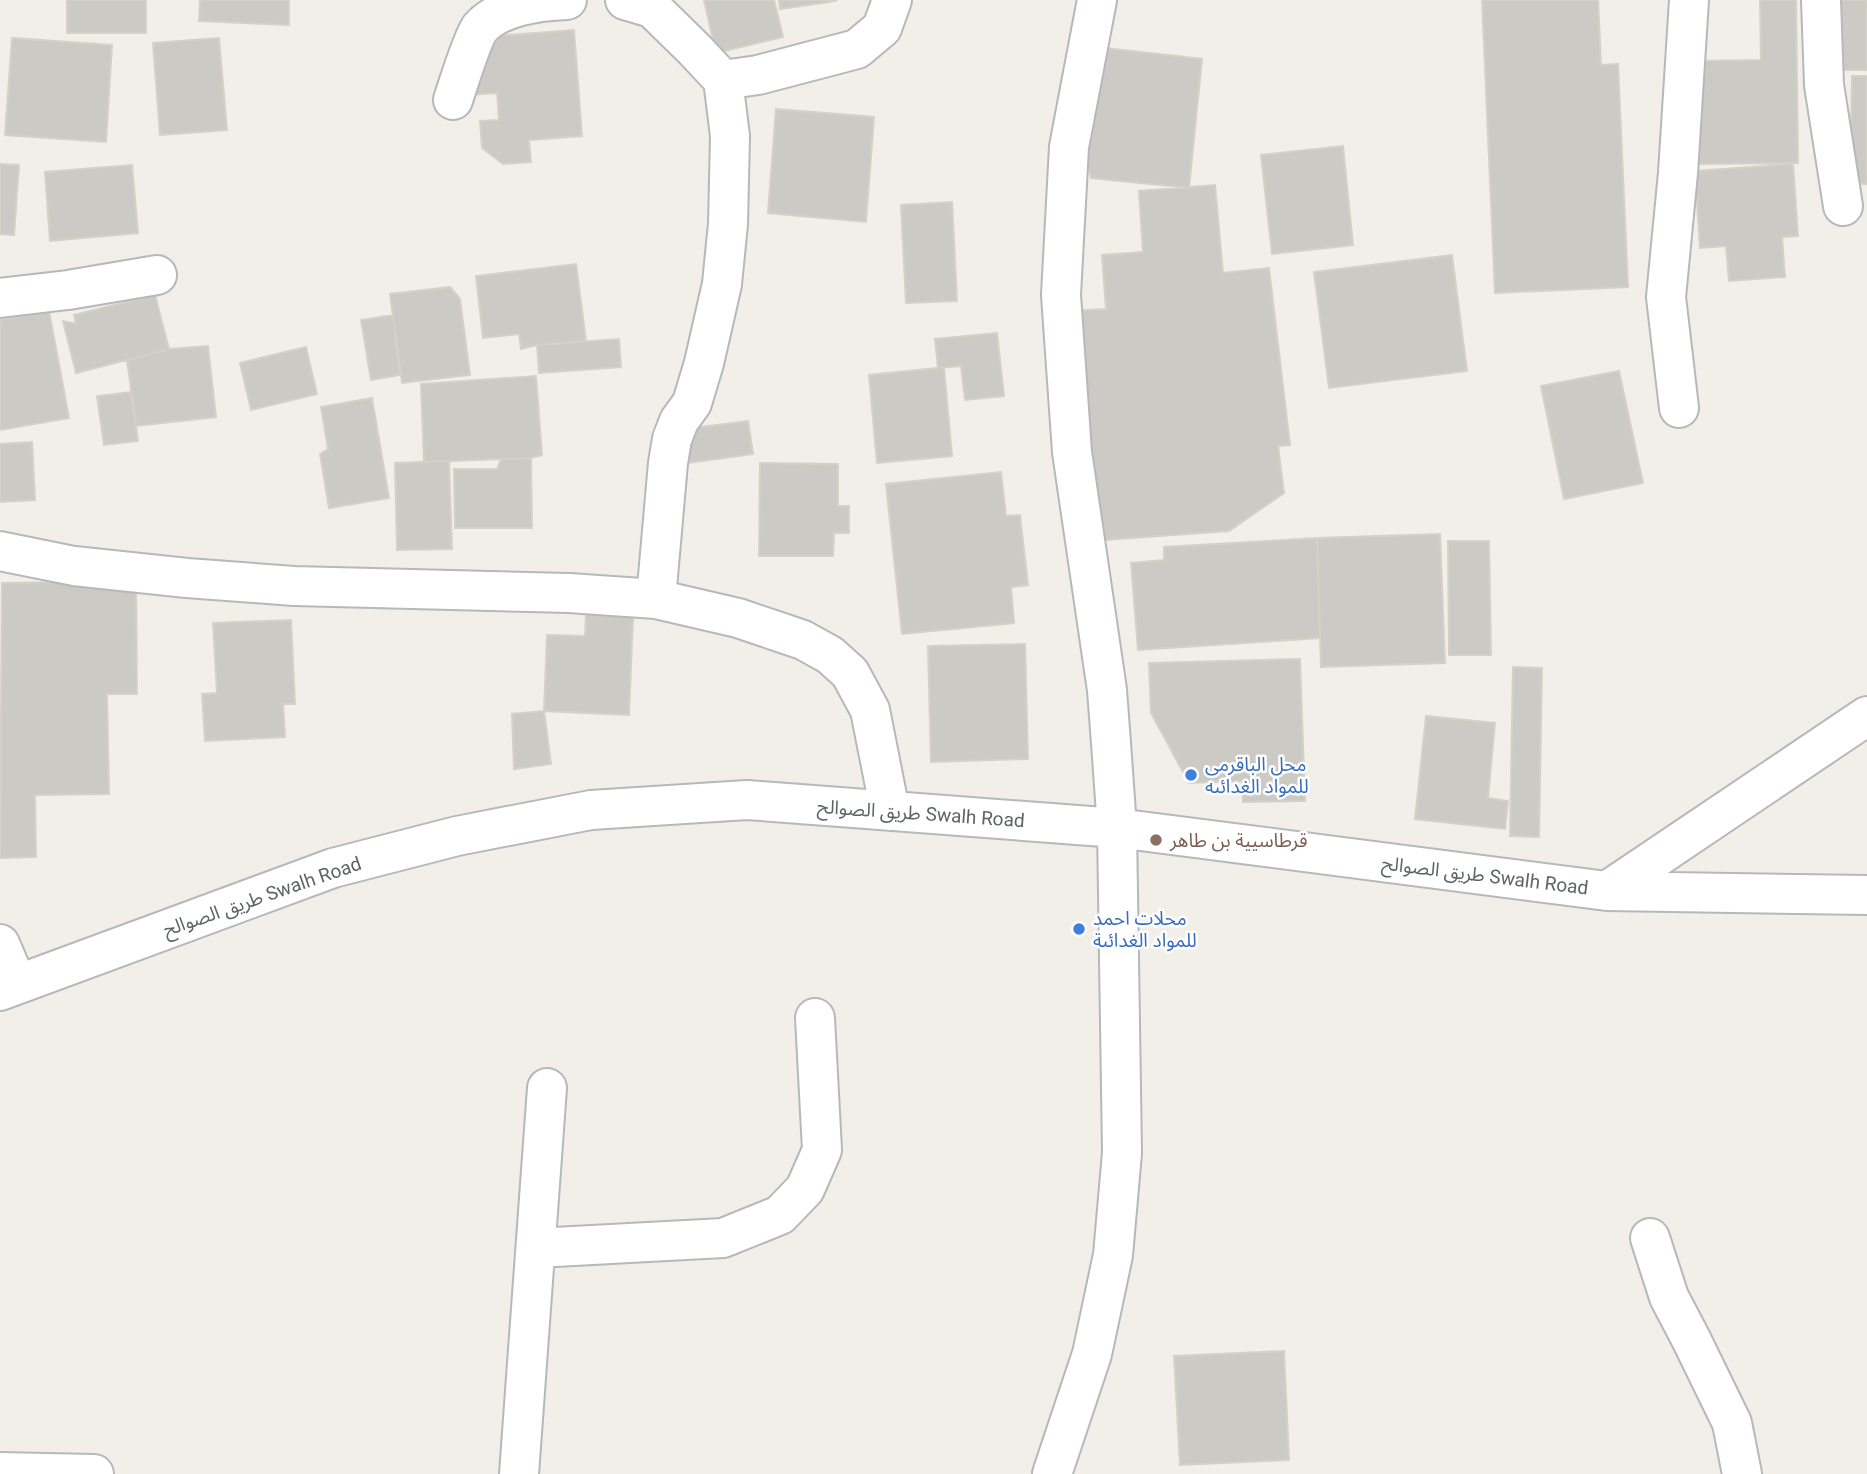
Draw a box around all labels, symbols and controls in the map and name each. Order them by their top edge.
place label: محل الباقرمى للمواد الغدائىه [1205,753,1309,798]
marker: محل الباقرمى للمواد الغدائىه [1183,767,1199,783]
street label: طريق الصوالح Swalh Road [816,795,1025,835]
place label: قرطاسيية بن طاهر [1169,829,1307,852]
marker: قرطاسيية بن طاهر [1148,832,1164,848]
street label: طريق الصوالح Swalh Road [1380,851,1589,903]
street label: طريق الصوالح Swalh Road [160,852,365,944]
place label: محلات احمد للمواد الغدائىة [1093,907,1197,952]
marker: محلات احمد للمواد الغدائىة [1071,921,1087,937]

